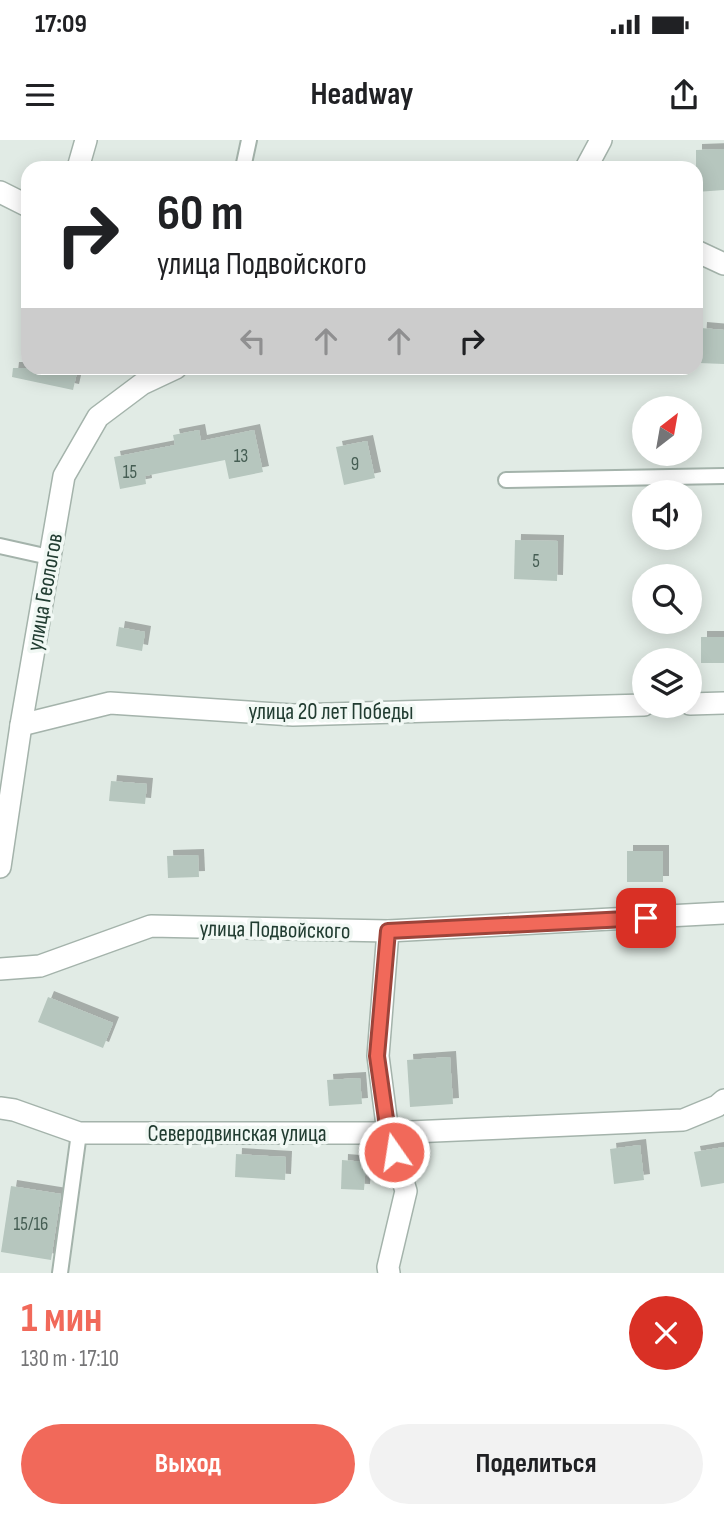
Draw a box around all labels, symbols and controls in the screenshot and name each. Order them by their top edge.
text: 17:09 [35,9,87,40]
text: Headway [311,75,413,114]
icon: menu [21,76,59,114]
icon: share [665,76,703,114]
text: 60 m [157,185,244,244]
icon: right [42,189,133,280]
text: улица Подвойского [157,245,367,284]
icon: left [234,322,272,360]
icon: ahead [307,322,345,360]
icon: ahead [380,322,418,360]
icon: right [453,322,491,360]
north arrow [632,396,702,466]
map controls [632,396,702,718]
house number: 13 [234,445,248,468]
house number: 9 [351,453,359,476]
house number: 15 [123,461,137,484]
button: sound [632,480,702,550]
street label: улица Геологов [21,531,69,653]
house number: 5 [532,550,540,573]
button: search [632,564,702,634]
button: layers [632,648,702,718]
street label: улица 20 лет Победы [249,698,413,726]
pin [616,888,676,948]
icon: arrive [627,899,665,937]
street label: улица Подвойского [199,915,351,945]
position arrow [357,1115,431,1189]
street label: Северодвинская улица [147,1120,327,1148]
house number: 15/16 [14,1213,48,1236]
text: 1 мин [21,1293,102,1344]
button: close [629,1296,703,1370]
text: 130 m · 17:10 [21,1345,119,1373]
button: Выход [21,1424,355,1504]
button: Поделиться [369,1424,703,1504]

